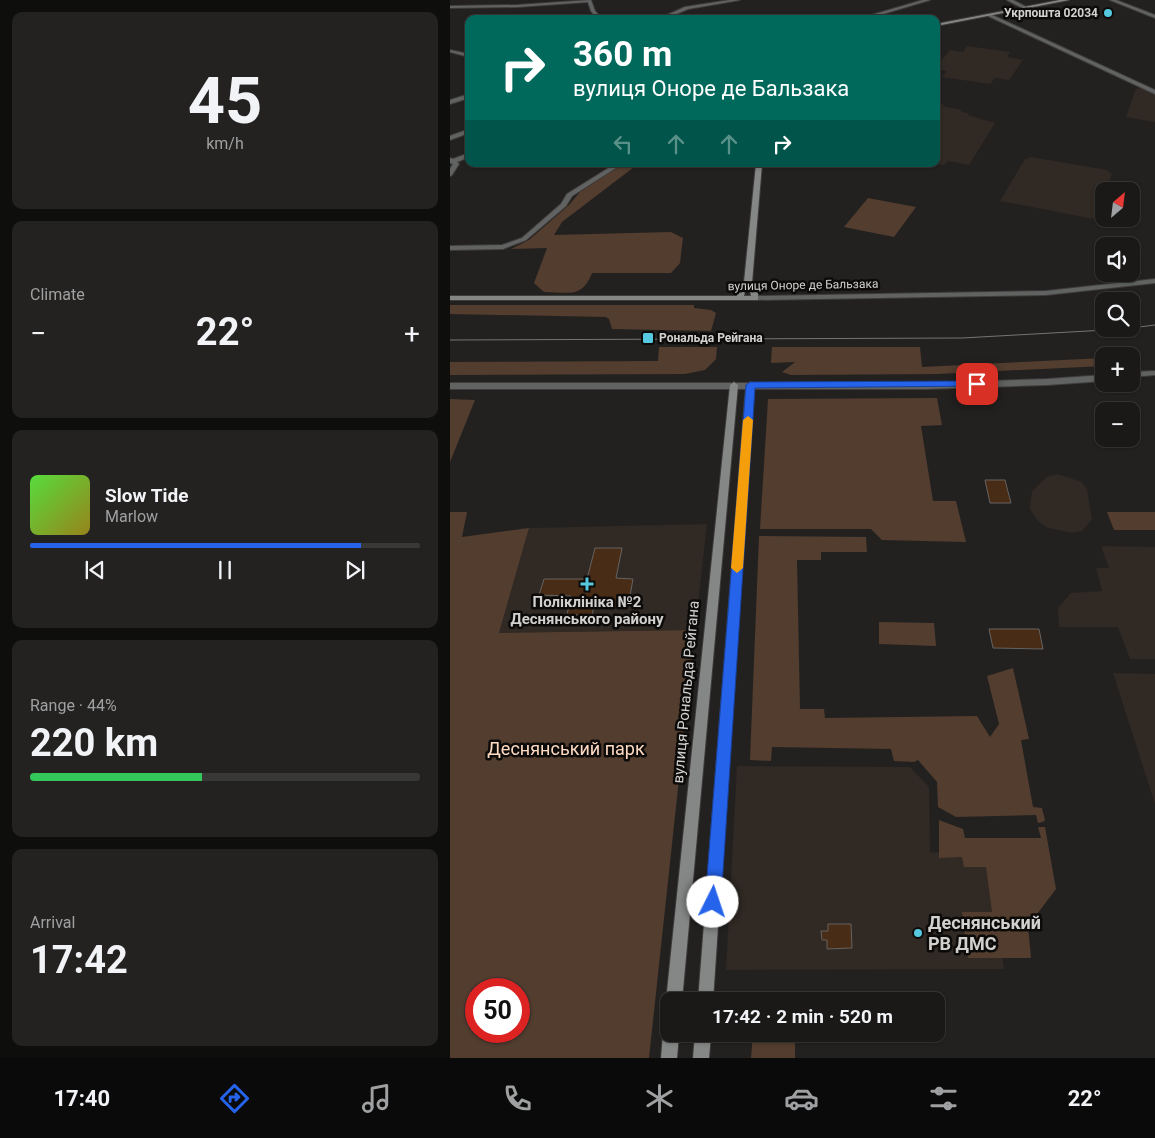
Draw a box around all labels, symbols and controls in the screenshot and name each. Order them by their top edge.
place label: Укрпошта 02034 [1004,6,1098,20]
marker: Укрпошта 02034 [1102,7,1114,19]
text: 360 m [573,34,672,75]
icon: right [490,35,555,100]
text: 45 [188,63,262,139]
text: вулиця Оноре де Бальзака [573,76,849,101]
icon: left [609,130,637,158]
icon: ahead [662,130,690,158]
icon: ahead [715,130,743,158]
icon: right [768,130,796,158]
text: km/h [206,134,244,153]
north arrow [1095,182,1140,228]
map controls [1095,182,1140,447]
button: sound [1095,237,1140,282]
street label: вулиця Оноре де Бальзака [728,277,878,293]
text: Climate [30,285,85,304]
button: search [1095,292,1140,337]
text: 22° [196,310,254,354]
text: − [30,317,46,350]
text: + [404,317,420,350]
marker: Рональда Рейгана [641,331,655,345]
place label: Рональда Рейгана [659,331,763,345]
button: + [1095,347,1140,392]
pin [956,363,998,405]
icon: arrive [963,370,991,398]
button: − [1095,402,1140,447]
text: Slow Tide [105,484,188,507]
text: Marlow [105,507,158,526]
icon: previous [81,556,109,584]
icon: pause [211,556,239,584]
icon: next [341,556,369,584]
marker: Поліклініка №2 Деснянського району [580,577,594,591]
place label: Поліклініка №2 Деснянського району [510,593,664,628]
street label: вулиця Рональда Рейгана [669,600,703,784]
text: Range · 44% [30,696,117,715]
text: 220 km [30,721,158,765]
park label: Деснянський парк [487,738,645,759]
position arrow [686,875,738,927]
place label: Деснянський РВ ДМС [928,912,1041,954]
text: Arrival [30,913,75,932]
marker: Деснянський РВ ДМС [912,927,924,939]
text: 17:42 [30,938,128,982]
speed limit sign: 50 [465,978,530,1043]
text: 17:42 · 2 min · 520 m [712,1005,893,1028]
icon: directions [217,1081,252,1116]
icon: music [359,1081,394,1116]
icon: phone [500,1081,535,1116]
icon: climate [642,1081,677,1116]
icon: car [784,1081,819,1116]
icon: filters [926,1081,961,1116]
text: 17:40 [53,1086,110,1111]
text: 22° [1068,1086,1101,1111]

